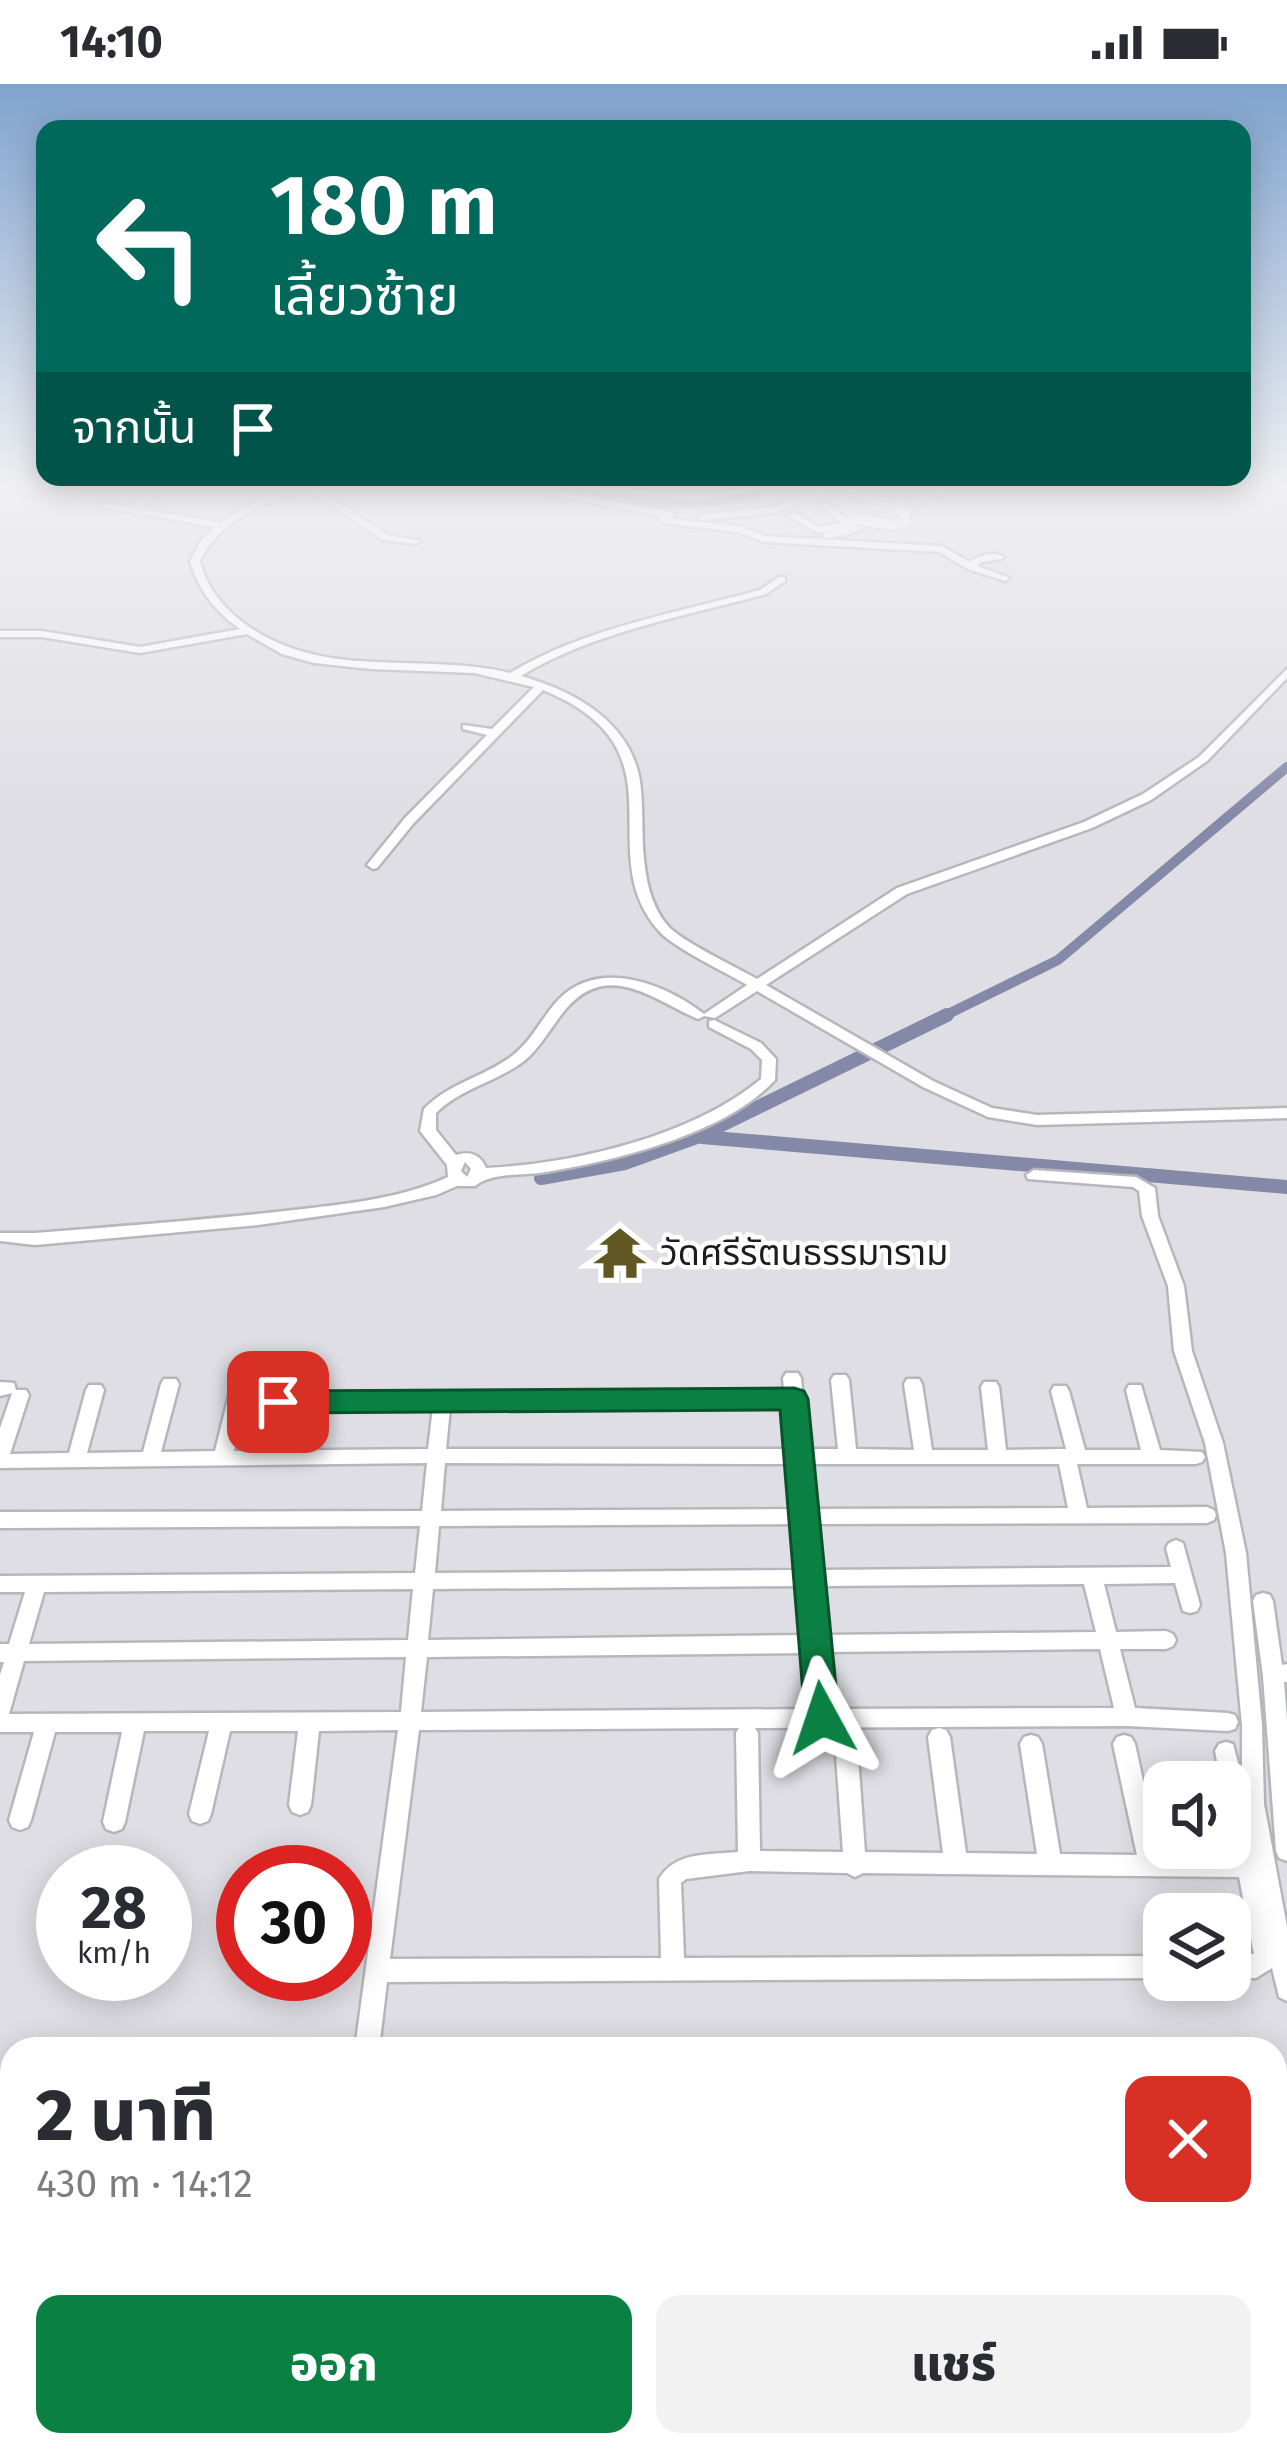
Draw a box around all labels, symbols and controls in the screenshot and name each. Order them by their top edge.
text: 14:10 [60,15,163,69]
text: 180 m [270,155,498,256]
icon: left [72,168,228,324]
text: เลี้ยวซ้าย [270,264,459,328]
icon: arrive [220,396,286,462]
text: จากนั้น [72,401,196,455]
temple icon: วัดศรีรัตนธรรมาราม [591,1224,649,1282]
place label: วัดศรีรัตนธรรมาราม [660,1231,948,1275]
pin [227,1351,329,1453]
icon: arrive [245,1369,311,1435]
position arrow [759,1655,885,1781]
map controls [1143,1761,1251,2001]
button: sound [1143,1761,1251,1869]
speed limit sign: 30 [216,1845,372,2001]
text: 28 [81,1872,147,1944]
button: layers [1143,1893,1251,2001]
text: km/h [77,1935,151,1971]
text: 2 นาที [36,2073,216,2159]
button: close [1125,2076,1251,2202]
text: 430 m · 14:12 [36,2161,253,2207]
button: ออก [36,2295,632,2433]
button: แชร์ [656,2295,1251,2433]

